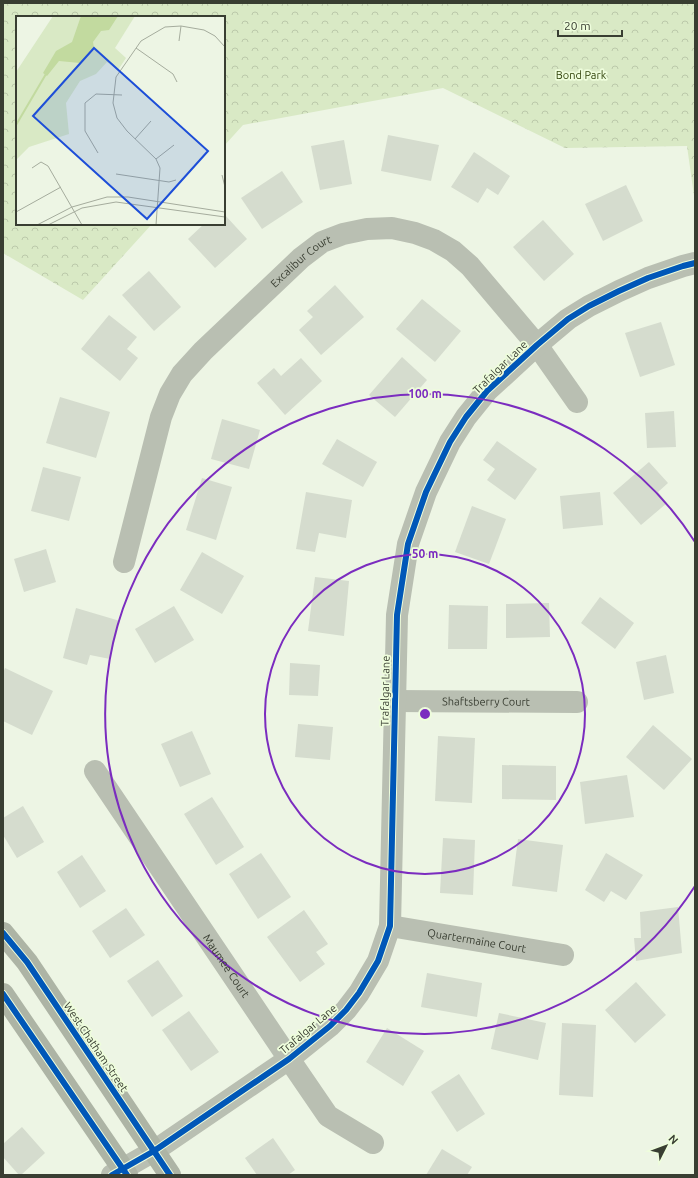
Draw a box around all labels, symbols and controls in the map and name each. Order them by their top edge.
scale bar [558,12,622,38]
inset map [16,16,225,225]
text: 20 m [564,19,591,32]
park label: Bond Park [556,69,607,81]
street label: Excalibur Court [268,233,334,290]
street label: Trafalgar Lane [470,338,530,396]
text: 100 m [408,387,442,400]
text: 50 m [412,547,438,560]
street label: Trafalgar Lane [378,656,392,726]
street label: Shaftsberry Court [442,695,531,708]
centre of rings [418,707,432,721]
street label: Quartermaine Court [427,926,528,955]
street label: Maumee Court [201,932,252,1000]
street label: West Chatham Street [62,1000,131,1095]
street label: Trafalgar Lane [277,1002,339,1056]
north arrow [646,1126,686,1166]
text: N [666,1132,681,1146]

